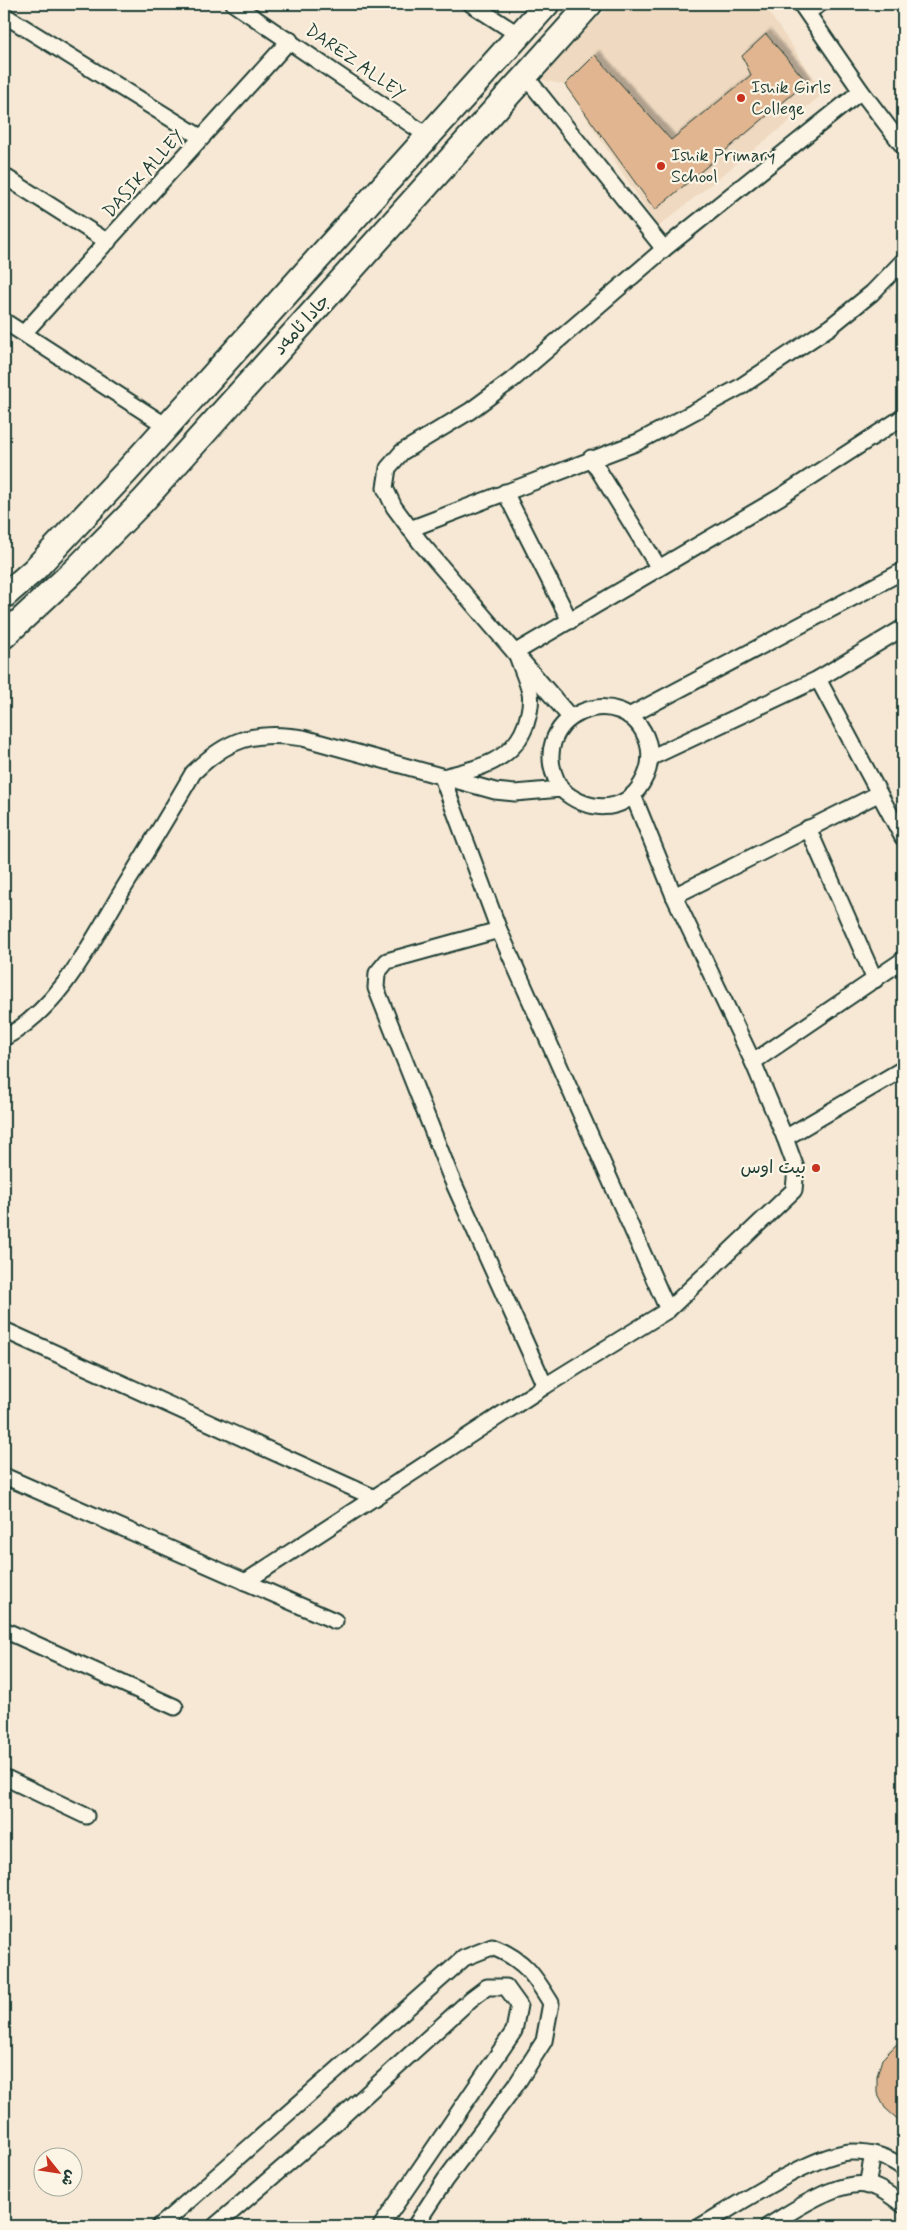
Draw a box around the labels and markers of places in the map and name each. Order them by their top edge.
place label: Ishik Girls College [751,76,831,121]
marker: Ishik Girls College [735,92,747,104]
place label: Ishik Primary School [671,144,775,189]
marker: Ishik Primary School [655,160,667,172]
place label: بيت اوس [740,1156,806,1180]
marker: بيت اوس [810,1162,822,1174]

